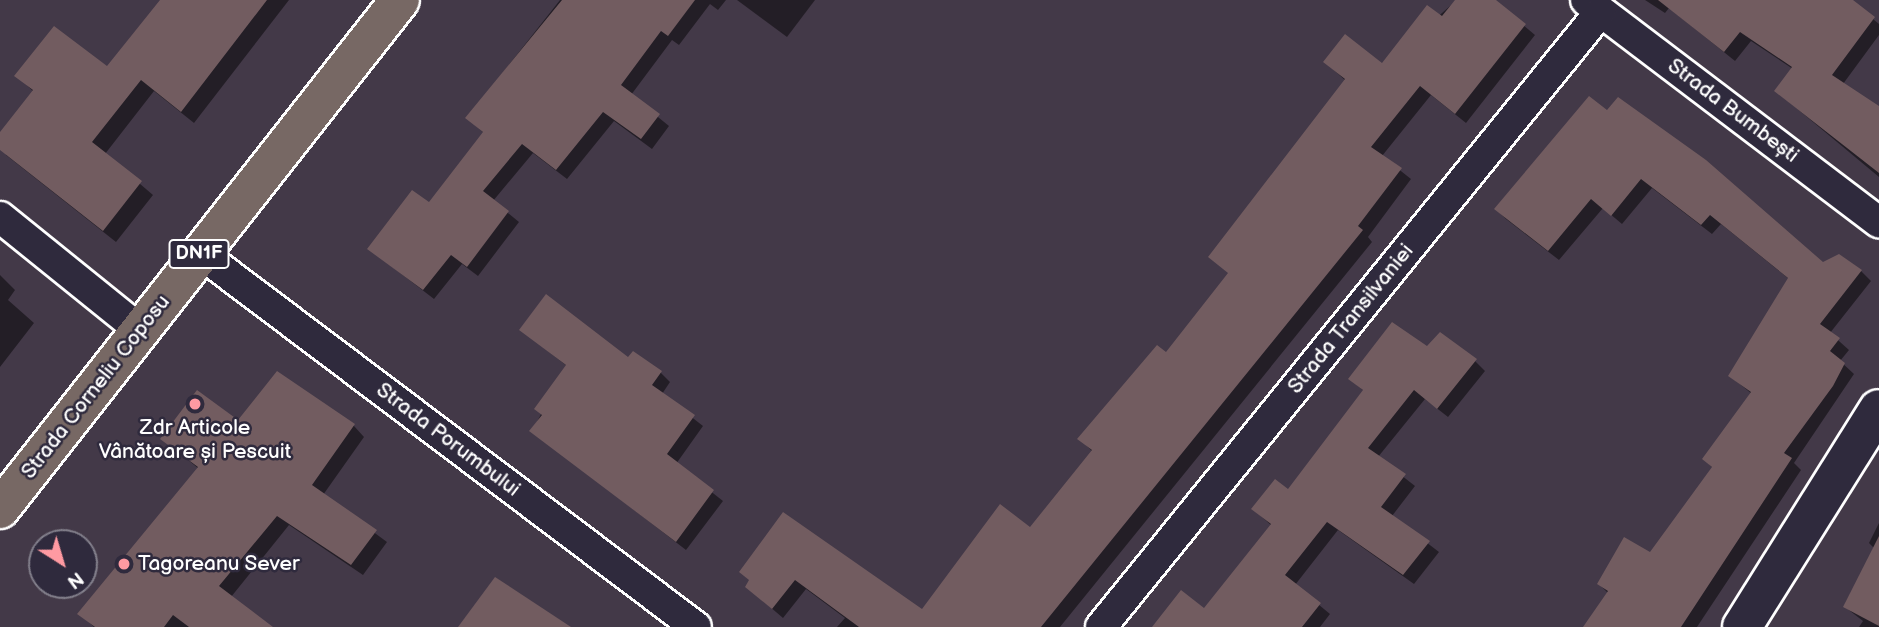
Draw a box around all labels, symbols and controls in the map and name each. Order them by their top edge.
street label: Strada Bumbești [1663,54,1803,168]
road number: DN1F [168,238,230,270]
street label: Strada Transilvaniei [1283,239,1419,399]
street label: Strada Corneliu Coposu [16,290,176,484]
street label: Strada Porumbului [371,378,525,502]
marker: Zdr Articole Vânătoare și Pescuit [187,396,203,412]
place label: Zdr Articole Vânătoare și Pescuit [99,415,291,465]
north arrow [28,529,98,599]
place label: Tagoreanu Sever [138,551,300,577]
marker: Tagoreanu Sever [116,556,132,572]
text: N [62,566,87,593]

